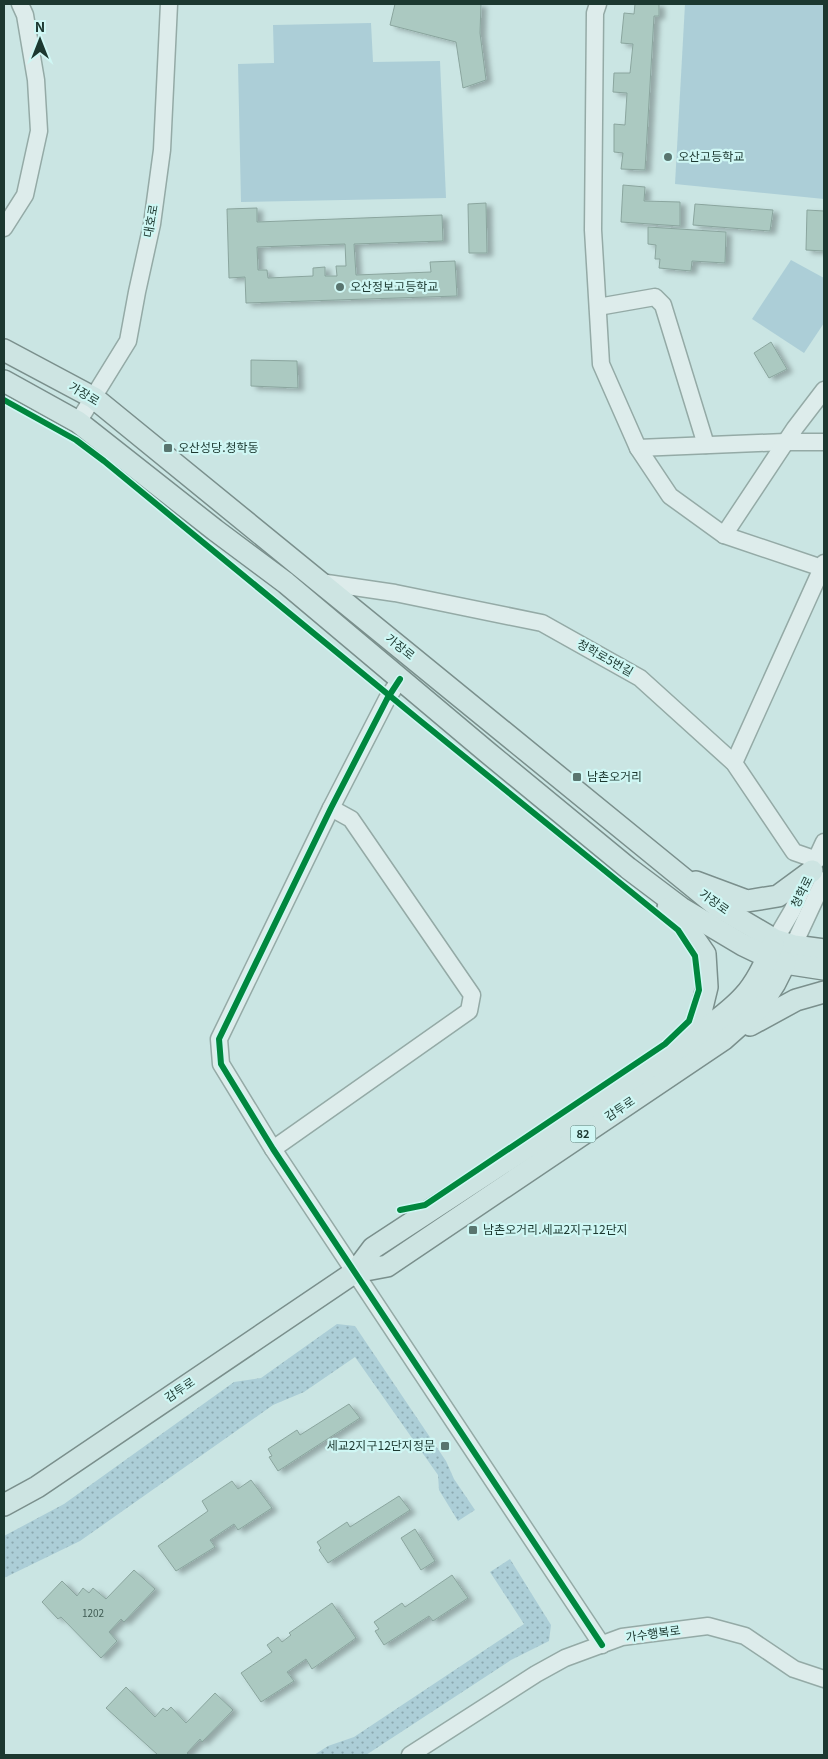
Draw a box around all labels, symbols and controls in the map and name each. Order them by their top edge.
north arrow [15,15,65,65]
text: N [35,16,45,36]
place label: 오산고등학교 [678,147,744,164]
marker: 오산고등학교 [662,151,674,163]
street label: 대호로 [138,203,161,239]
place label: 오산정보고등학교 [350,277,438,294]
marker: 오산정보고등학교 [334,281,346,293]
street label: 가장로 [66,377,103,409]
place label: 오산성당.청학동 [178,438,259,455]
marker: 오산성당.청학동 [162,442,174,454]
street label: 가장로 [383,629,419,663]
street label: 청학로5번길 [575,634,637,679]
place label: 남촌오거리 [587,767,642,784]
marker: 남촌오거리 [571,771,583,783]
street label: 청학로 [786,873,816,910]
street label: 가장로 [696,884,733,917]
street label: 감투로 [601,1091,638,1124]
road number: 82 [570,1126,596,1142]
place label: 남촌오거리.세교2지구12단지 [483,1220,628,1237]
marker: 남촌오거리.세교2지구12단지 [467,1224,479,1236]
street label: 감투로 [161,1372,198,1405]
place label: 세교2지구12단지정문 [327,1436,435,1453]
marker: 세교2지구12단지정문 [439,1440,451,1452]
house number: 1202 [82,1605,105,1620]
street label: 가수행복로 [624,1620,681,1645]

